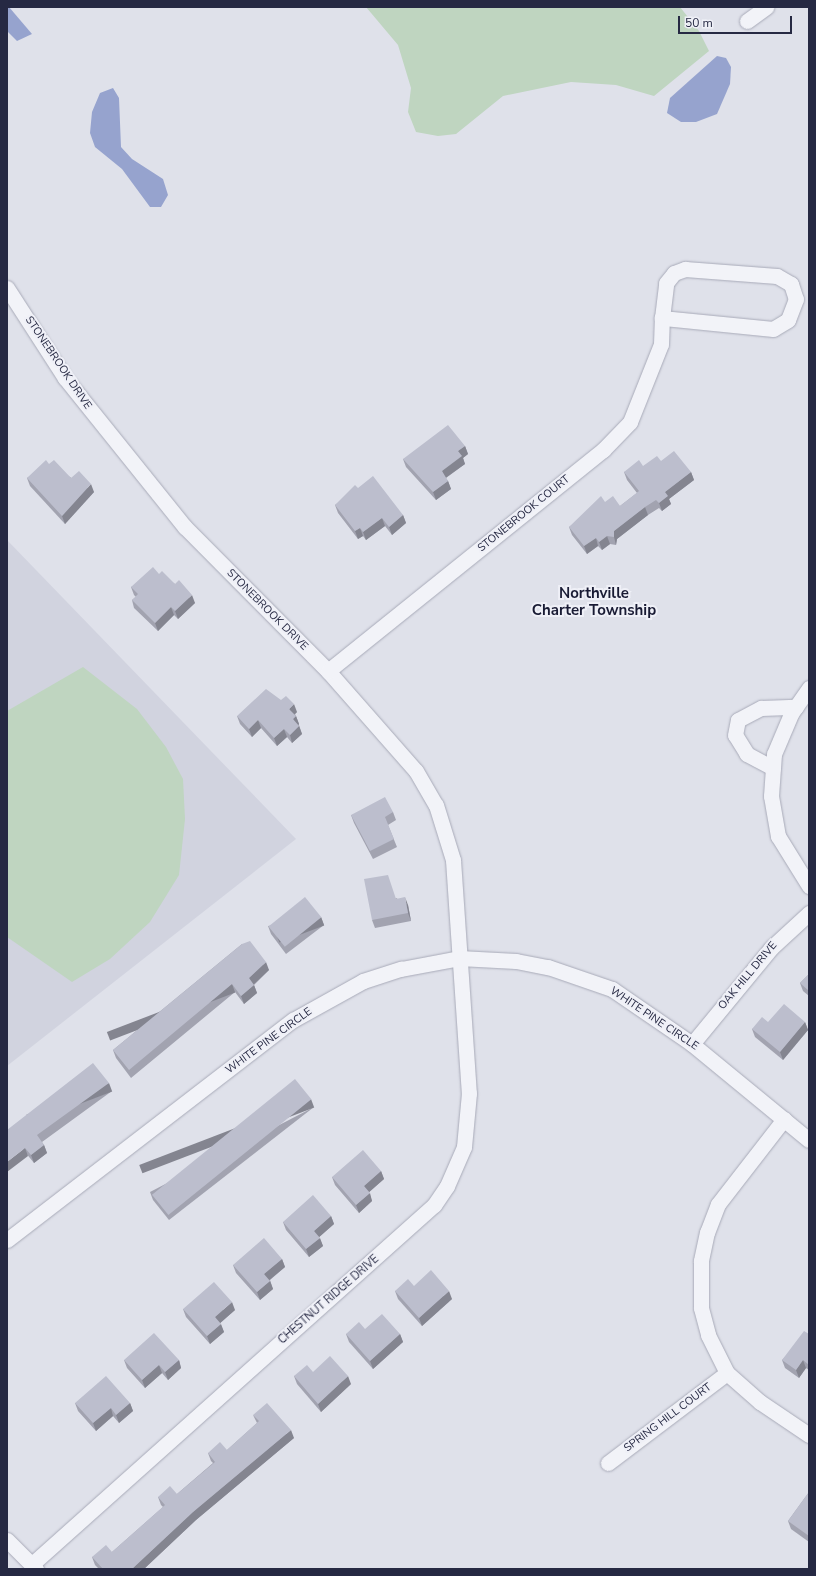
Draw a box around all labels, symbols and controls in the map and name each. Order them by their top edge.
scale bar [680,8,794,34]
text: 50 m [685,15,713,31]
street label: STONEBROOK DRIVE [22,314,94,412]
street label: STONEBROOK COURT [475,473,573,555]
street label: STONEBROOK DRIVE [224,567,310,653]
district label: Northville Charter Township [532,584,656,619]
street label: OAK HILL DRIVE [716,939,780,1013]
street label: WHITE PINE CIRCLE [607,985,701,1053]
street label: WHITE PINE CIRCLE [223,1005,315,1077]
street label: CHESTNUT RIDGE DRIVE [276,1253,382,1347]
street label: SPRING HILL COURT [622,1381,714,1455]

